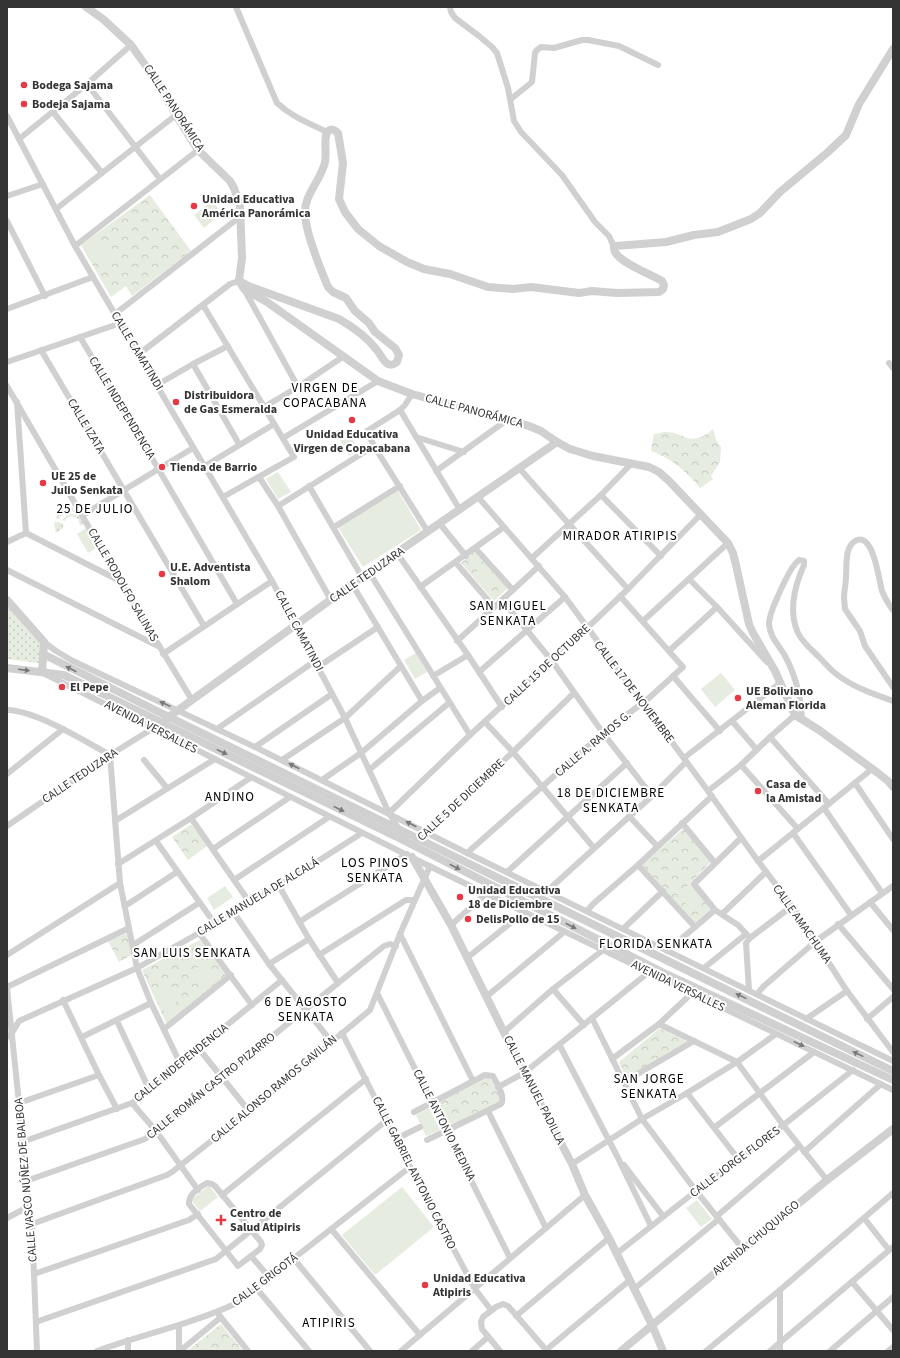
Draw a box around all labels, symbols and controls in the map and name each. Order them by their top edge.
street label: CALLE PANORÁMICA [139,61,209,155]
place label: Bodega Sajama [32,77,113,94]
marker: Bodega Sajama [19,80,29,90]
place label: Bodeja Sajama [32,96,110,113]
marker: Bodeja Sajama [19,99,29,109]
place label: Unidad Educativa América Panorámica [201,191,310,222]
marker: Unidad Educativa América Panorámica [189,201,199,211]
street label: CALLE CAMATINDI [107,308,167,394]
street label: CALLE INDEPENDENCIA [85,353,160,463]
district label: VIRGEN DE COPACABANA [283,379,367,412]
place label: Distribuidora de Gas Esmeralda [184,387,277,418]
street label: CALLE PANORÁMICA [423,390,525,432]
street label: CALLE IZATA [63,395,109,457]
marker: Distribuidora de Gas Esmeralda [171,397,181,407]
marker: Unidad Educativa Virgen de Copacabana [347,415,357,425]
place label: Unidad Educativa Virgen de Copacabana [293,426,410,457]
place label: Tienda de Barrio [170,459,258,476]
marker: Tienda de Barrio [157,462,167,472]
place label: UE 25 de Julio Senkata [51,468,123,499]
marker: UE 25 de Julio Senkata [38,478,48,488]
district label: 25 DE JULIO [57,500,133,518]
street label: CALLE RODOLFO SALINAS [84,525,162,645]
district label: MIRADOR ATIRIPIS [562,527,678,545]
street label: CALLE TEDUZARA [326,543,408,607]
place label: U.E. Adventista Shalom [170,559,251,590]
marker: U.E. Adventista Shalom [157,569,167,579]
street label: CALLE CAMATINDI [270,587,328,675]
district label: SAN MIGUEL SENKATA [469,597,547,630]
street label: CALLE 15 DE OCTUBRE [500,620,594,710]
street label: CALLE 17 DE NOVIEMBRE [590,637,678,747]
one-way arrow [66,666,77,672]
one-way arrow [18,667,31,673]
place label: El Pepe [70,679,109,696]
marker: El Pepe [57,682,67,692]
place label: UE Boliviano Aleman Florida [745,683,826,714]
marker: UE Boliviano Aleman Florida [733,693,743,703]
street label: AVENIDA VERSALLES [102,696,200,758]
one-way arrow [159,701,170,707]
street label: CALLE A. RAMOS G. [551,707,635,781]
street label: CALLE TEDUZARA [39,744,122,808]
one-way arrow [216,749,228,755]
street label: CALLE 5 DE DICIEMBRE [414,755,508,845]
one-way arrow [289,763,300,769]
place label: Casa de la Amistad [766,776,821,807]
district label: 18 DE DICIEMBRE SENKATA [557,784,665,817]
marker: Casa de la Amistad [753,786,763,796]
district label: ANDINO [205,788,255,806]
one-way arrow [333,806,345,812]
one-way arrow [405,821,417,827]
street label: CALLE MANUELA DE ALCALÁ [194,854,323,940]
district label: LOS PINOS SENKATA [341,854,409,887]
one-way arrow [450,864,461,870]
street label: CALLE AMACHUMA [768,881,836,967]
place label: Unidad Educativa 18 de Diciembre [468,882,561,913]
marker: Unidad Educativa 18 de Diciembre [455,892,465,902]
place label: DelisPollo de 15 [476,911,560,928]
marker: DelisPollo de 15 [463,914,473,924]
one-way arrow [565,923,577,929]
district label: FLORIDA SENKATA [599,935,713,953]
district label: SAN LUIS SENKATA [133,944,251,962]
street label: AVENIDA VERSALLES [628,956,728,1016]
district label: 6 DE AGOSTO SENKATA [264,993,348,1026]
one-way arrow [736,993,747,1000]
street label: CALLE INDEPENDENCIA [130,1019,232,1107]
street label: CALLE ROMÁN CASTRO PIZARRO [143,1029,279,1143]
street label: CALLE ALONSO RAMOS GAVILÁN [207,1031,341,1147]
street label: CALLE MANUEL PADILLA [499,1032,569,1148]
one-way arrow [793,1041,804,1047]
one-way arrow [852,1051,864,1057]
street label: CALLE ANTONIO MEDINA [408,1066,480,1184]
district label: SAN JORGE SENKATA [613,1070,685,1103]
street label: CALLE GABRIEL ANTONIO CASTRO [368,1094,460,1252]
street label: CALLE VASCO NÚÑEZ DE BALBOA [10,1097,42,1263]
street label: CALLE JORGE FLORES [686,1122,784,1202]
street label: AVENIDA CHUQUIAGO [709,1196,803,1280]
place label: Centro de Salud Atipiris [230,1205,301,1236]
marker: Centro de Salud Atipiris [215,1214,227,1226]
street label: CALLE GRIGOTÁ [228,1249,302,1310]
place label: Unidad Educativa Atipiris [432,1270,526,1301]
marker: Unidad Educativa Atipiris [420,1280,430,1290]
district label: ATIPIRIS [302,1314,356,1332]

